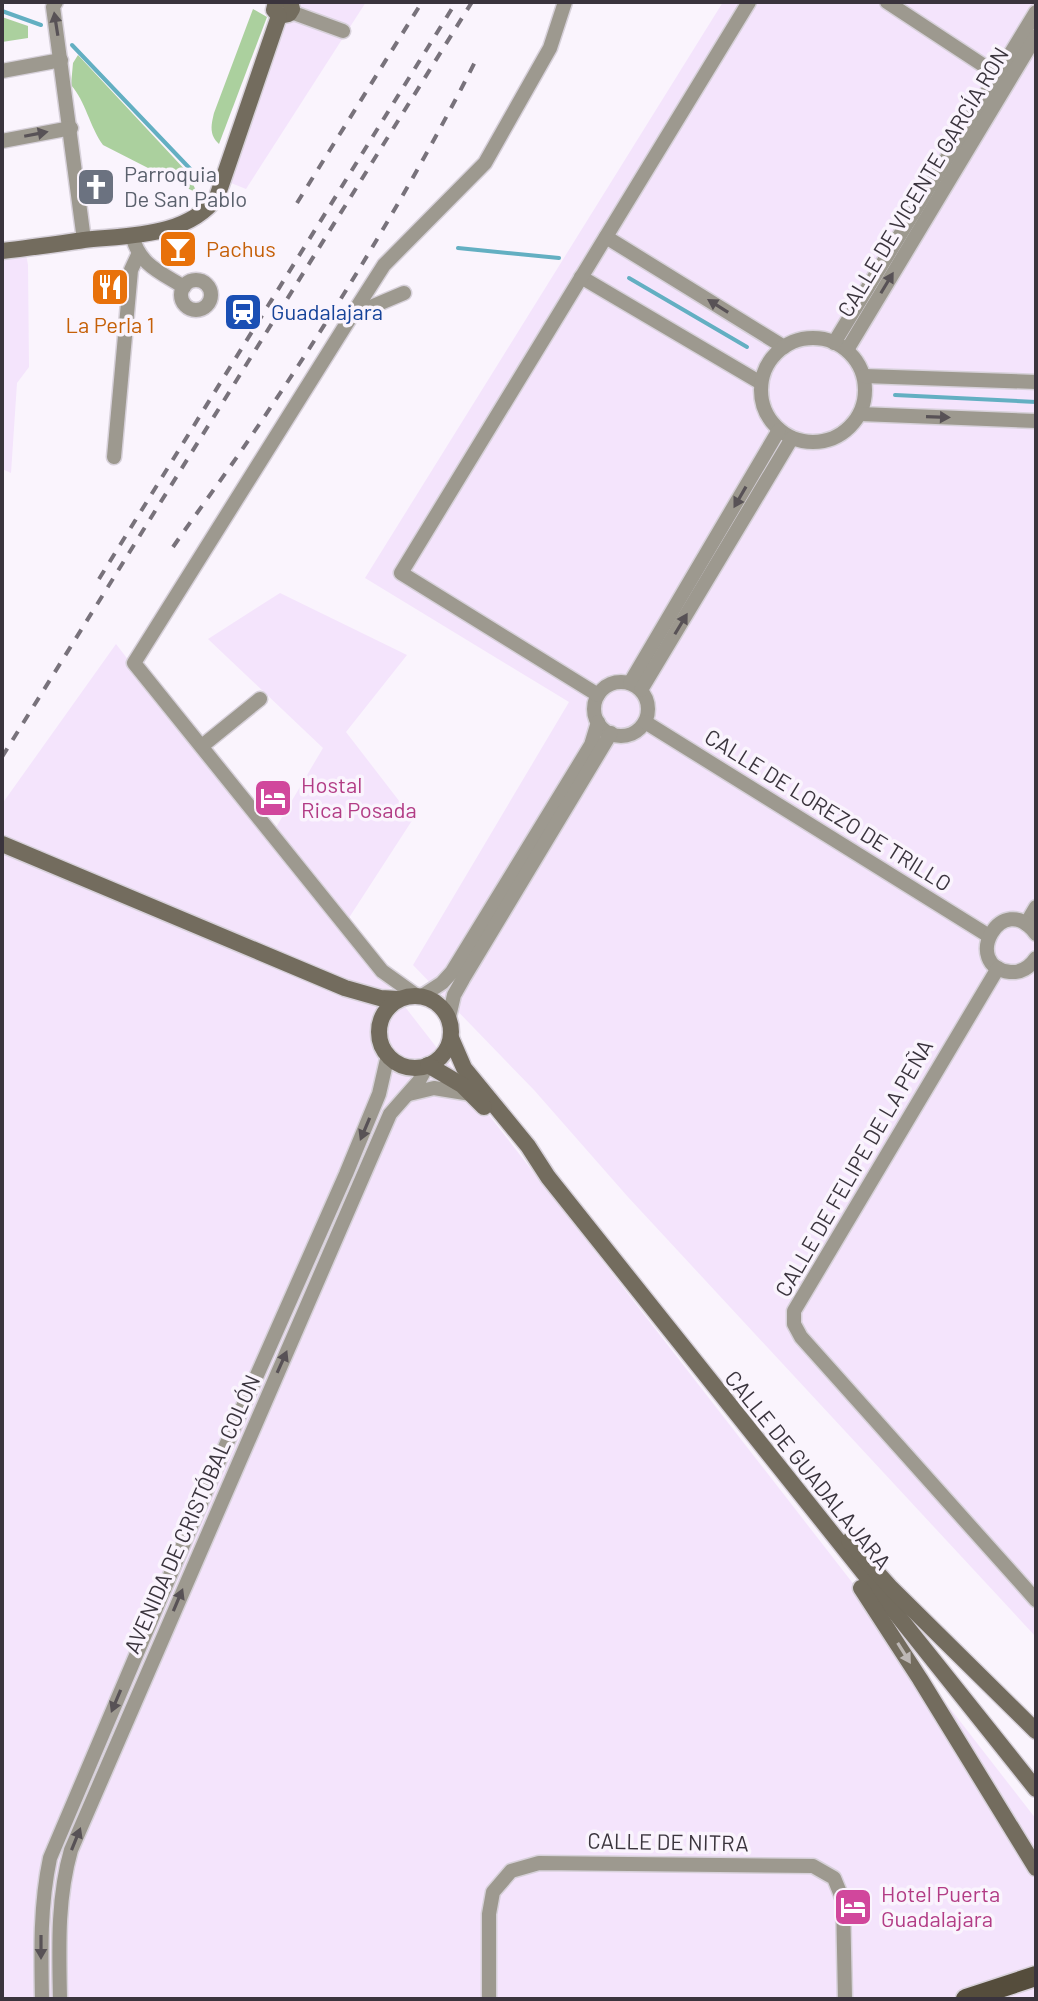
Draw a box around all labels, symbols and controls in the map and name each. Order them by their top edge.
one-way arrow [49,11,61,36]
street label: CALLE DE VICENTE GARCÍA RON [831,42,1013,321]
one-way arrow [24,128,49,140]
place label: Parroquia De San Pablo [124,160,247,211]
church icon: Parroquia De San Pablo [75,166,117,208]
bar icon: Pachus [157,228,199,270]
place label: Pachus [206,235,276,261]
restaurant icon: La Perla 1 [89,266,131,308]
one-way arrow [880,272,894,294]
station icon: Guadalajara [222,291,264,333]
place label: Guadalajara [271,298,383,324]
one-way arrow [707,299,729,313]
place label: La Perla 1 [66,311,154,337]
one-way arrow [926,411,951,424]
one-way arrow [733,486,747,508]
one-way arrow [674,613,688,635]
street label: CALLE DE LOREZO DE TRILLO [701,723,956,896]
place label: Hostal Rica Posada [301,771,417,822]
hotel icon: Hostal Rica Posada [252,777,294,819]
street label: CALLE DE FELIPE DE LA PEÑA [769,1034,938,1301]
one-way arrow [358,1117,371,1141]
one-way arrow [275,1350,289,1374]
street label: CALLE DE GUADALAJARA [720,1365,897,1574]
street label: AVENIDA DE CRISTÓBAL COLÓN [118,1370,265,1657]
one-way arrow [172,1589,185,1612]
one-way arrow [896,1642,910,1664]
one-way arrow [109,1689,122,1713]
one-way arrow [69,1827,82,1851]
street label: CALLE DE NITRA [587,1827,749,1855]
place label: Hotel Puerta Guadalajara [881,1880,1000,1931]
hotel icon: Hotel Puerta Guadalajara [832,1886,874,1928]
one-way arrow [35,1935,47,1960]

